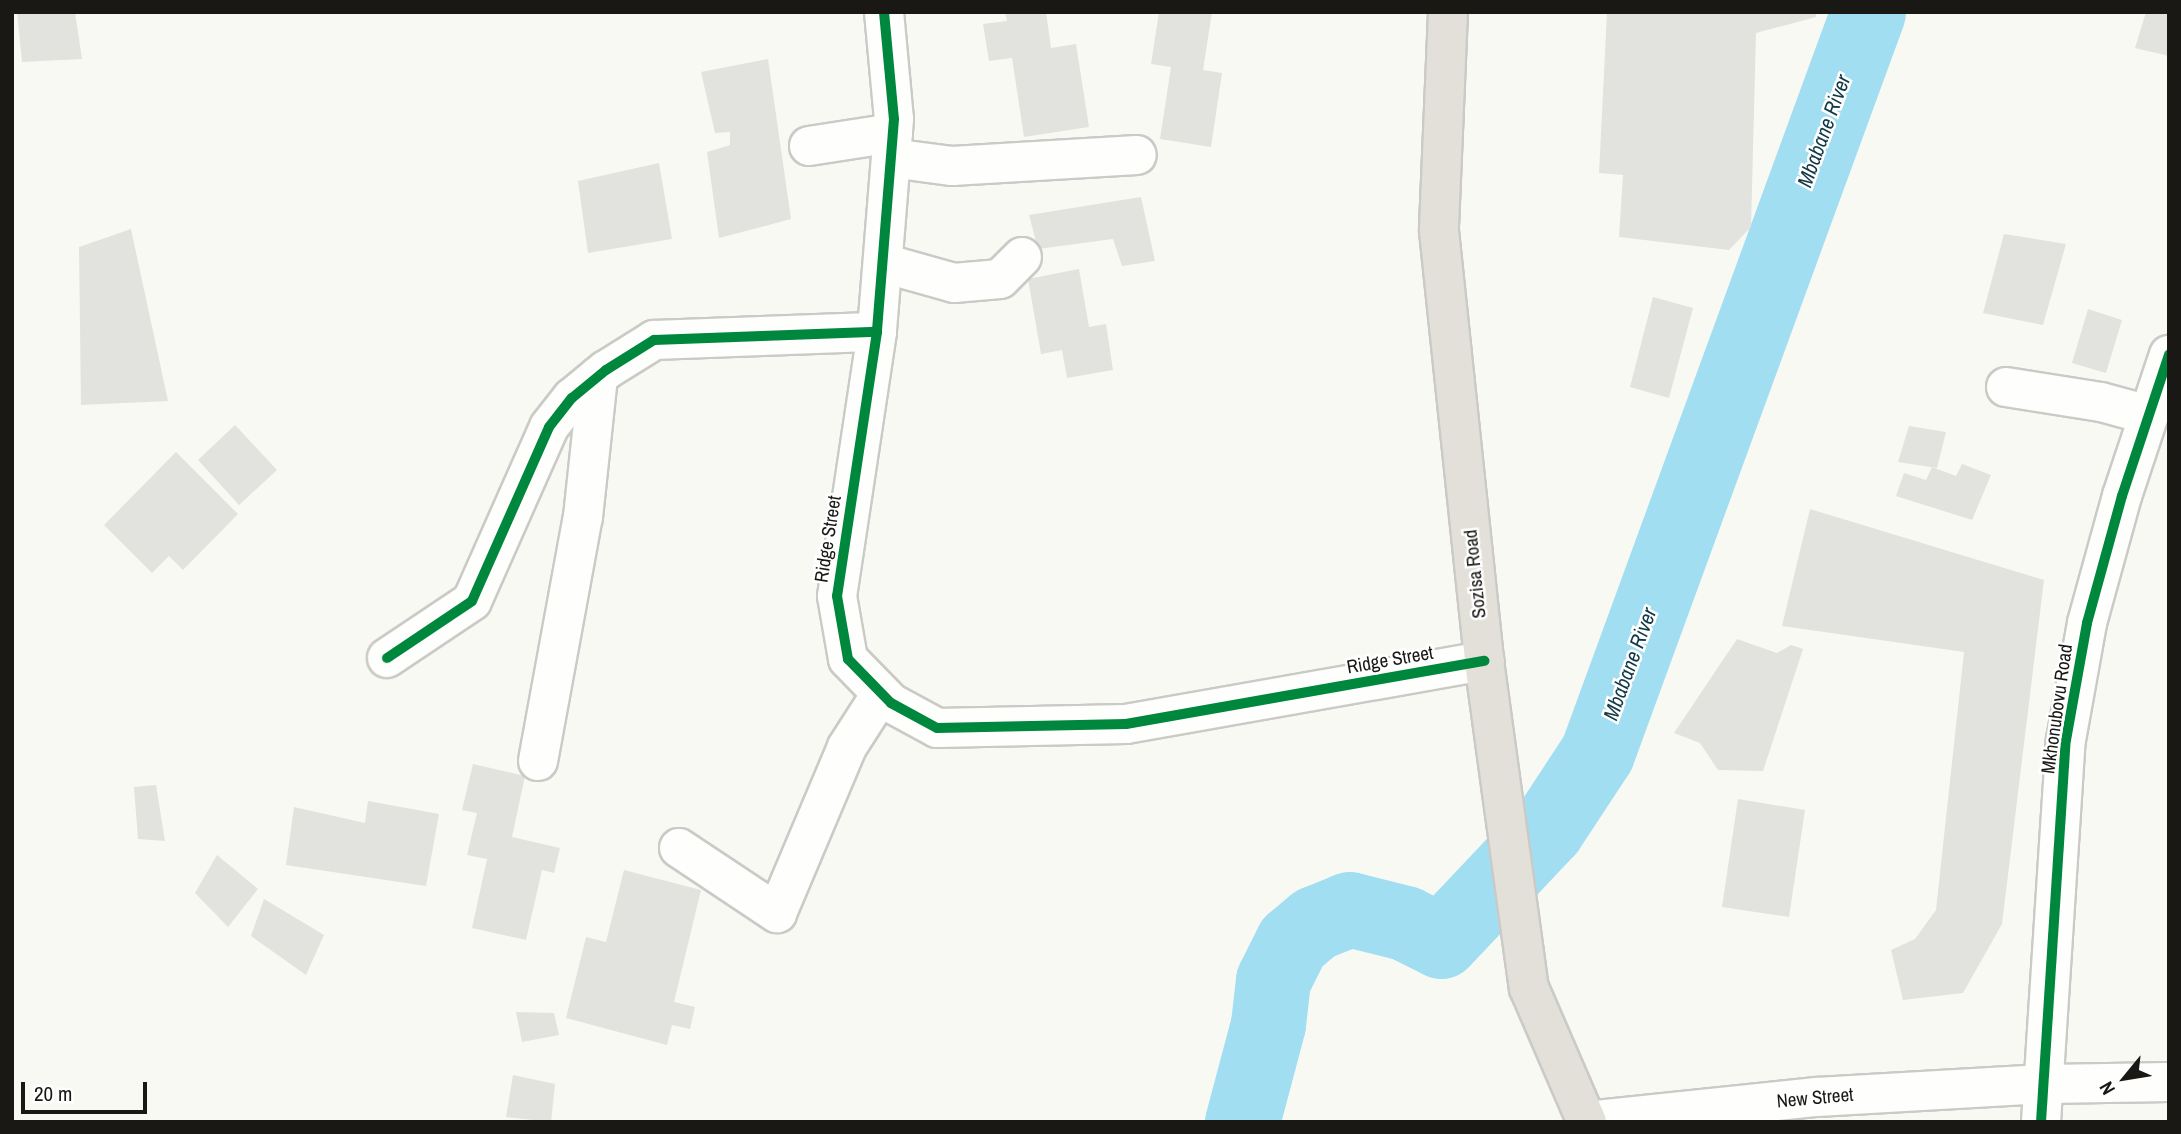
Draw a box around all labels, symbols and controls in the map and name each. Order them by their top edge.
water label: Mbabane River [1792,71,1856,191]
street label: Ridge Street [810,494,846,584]
street label: Sozisa Road [1459,528,1491,620]
water label: Mbabane River [1598,604,1662,724]
street label: Ridge Street [1345,641,1435,679]
street label: Mkhonubovu Road [2037,643,2077,775]
north arrow [2090,1043,2160,1113]
scale bar [24,1068,150,1112]
text: N [2093,1077,2121,1100]
text: 20 m [34,1079,72,1108]
street label: New Street [1776,1083,1854,1113]

